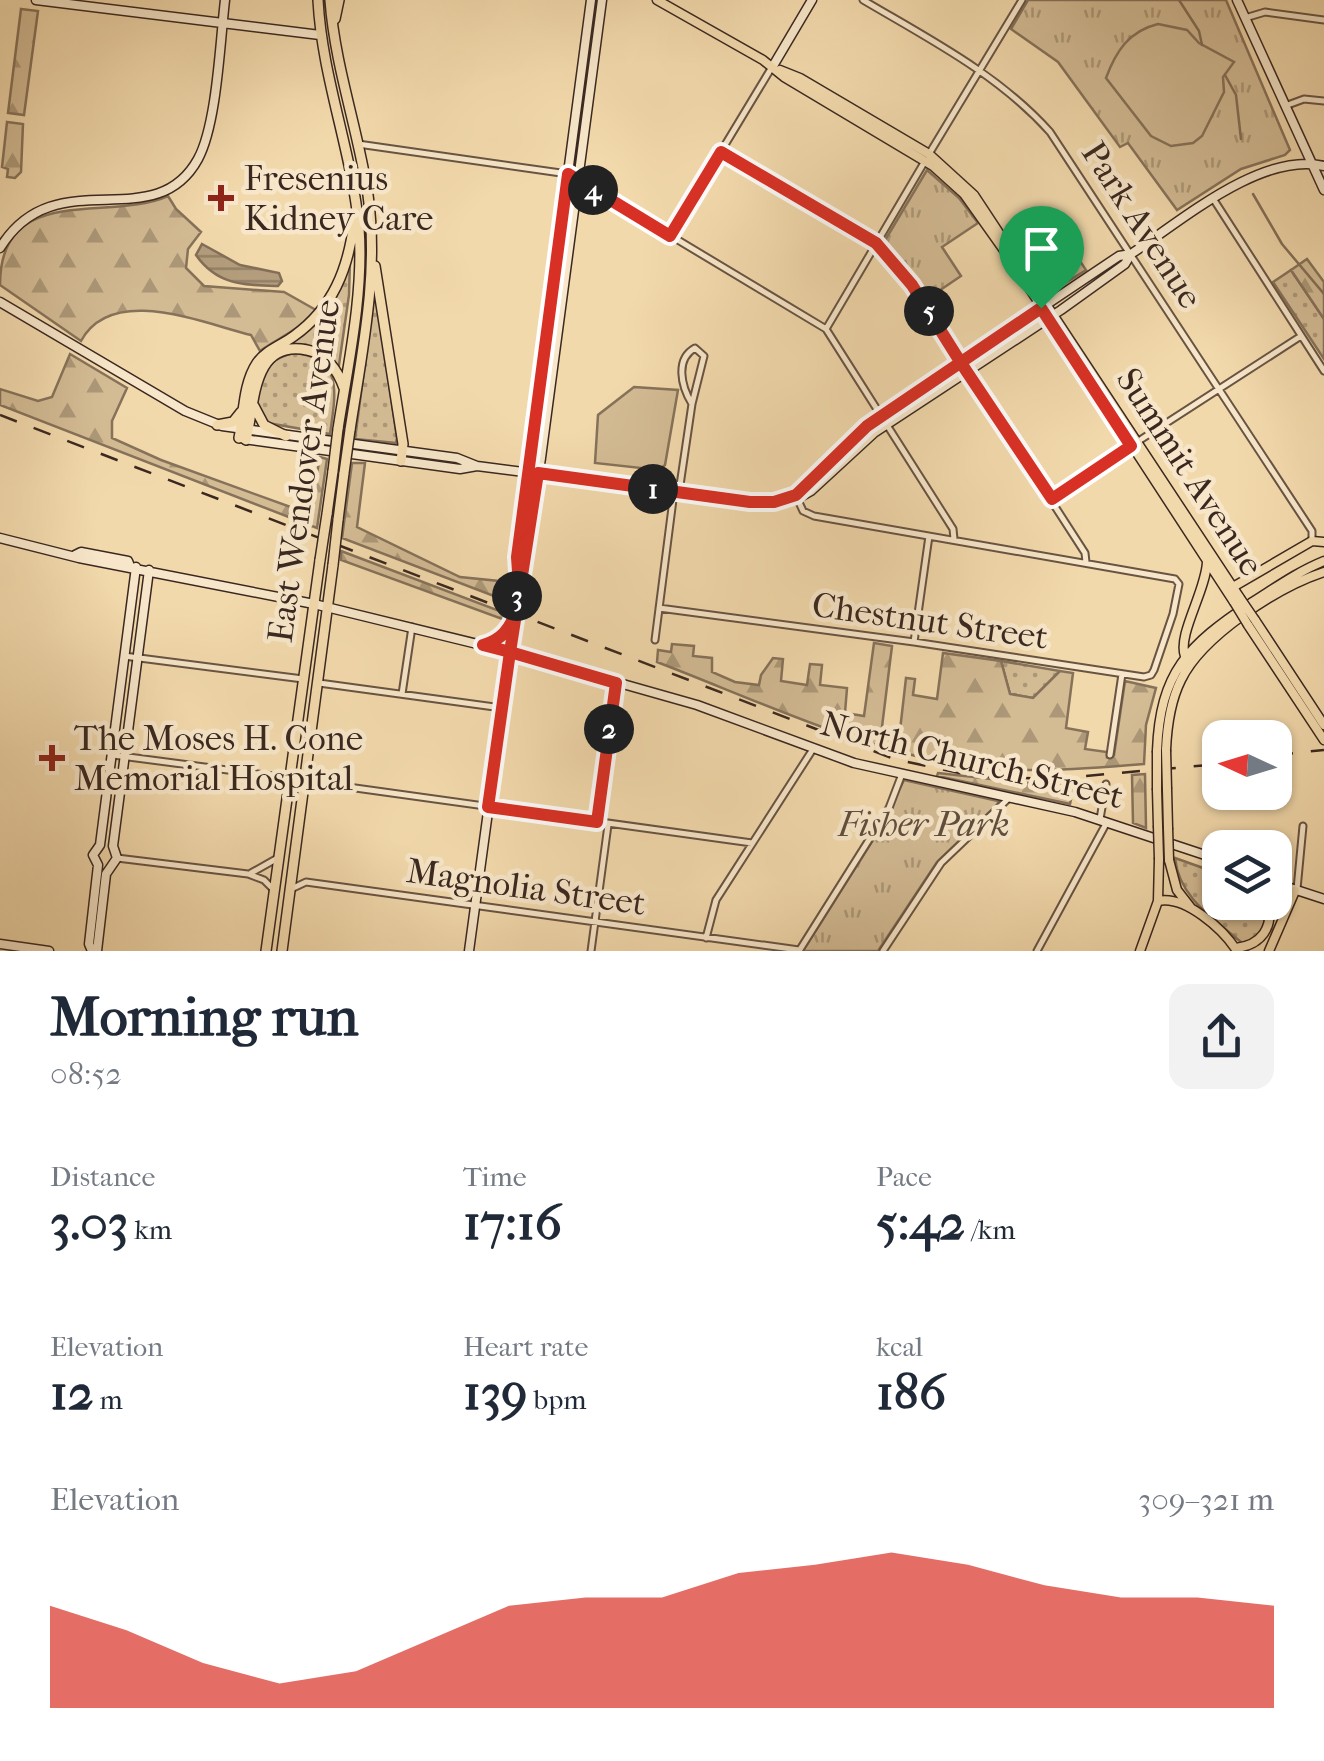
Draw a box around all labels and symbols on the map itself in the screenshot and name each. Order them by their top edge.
street label: Park Avenue [1073,134,1211,316]
place label: Fresenius Kidney Care [244,158,433,239]
pin: 4 [568,165,618,215]
marker: Fresenius Kidney Care [208,185,234,211]
pin [999,206,1084,309]
pin: 5 [904,286,954,336]
street label: East Wendover Avenue [260,297,348,645]
street label: Summit Avenue [1108,361,1272,583]
pin: 1 [628,464,678,514]
pin: 3 [492,571,542,621]
street label: Chestnut Street [809,584,1051,658]
street label: North Church Street [817,703,1128,818]
pin: 2 [584,704,634,754]
place label: The Moses H. Cone Memorial Hospital [74,718,363,799]
north arrow [1202,720,1292,810]
marker: The Moses H. Cone Memorial Hospital [39,745,65,771]
park label: Fisher Park [837,804,1010,845]
street label: Magnolia Street [404,850,649,924]

